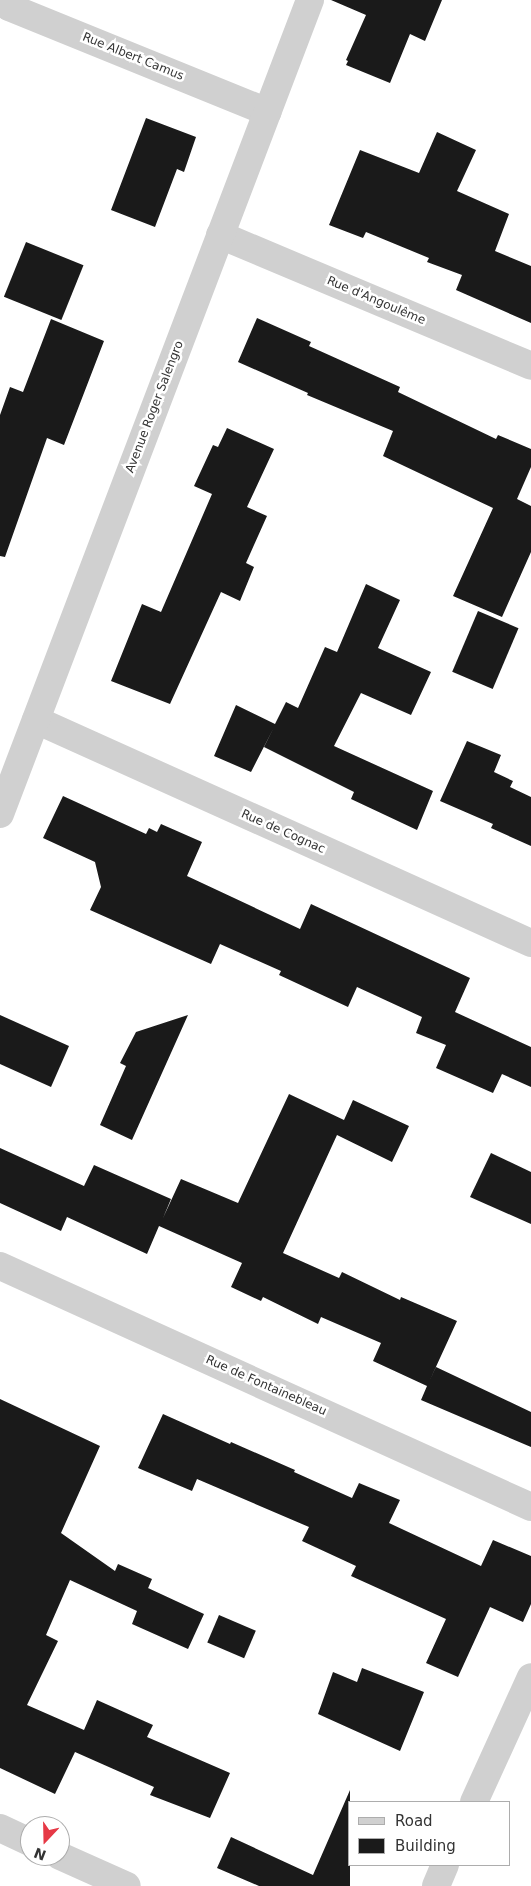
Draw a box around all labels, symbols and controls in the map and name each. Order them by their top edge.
street label: Rue Albert Camus [80,30,186,84]
street label: Rue d'Angoulême [325,274,427,328]
street label: Avenue Roger Salengro [123,339,187,475]
street label: Rue de Cognac [239,807,327,857]
street label: Rue de Fontainebleau [203,1353,329,1419]
legend [348,1801,511,1866]
text: Road [395,1812,433,1830]
north arrow [20,1816,70,1866]
text: Building [395,1837,456,1855]
text: N [32,1845,48,1864]

